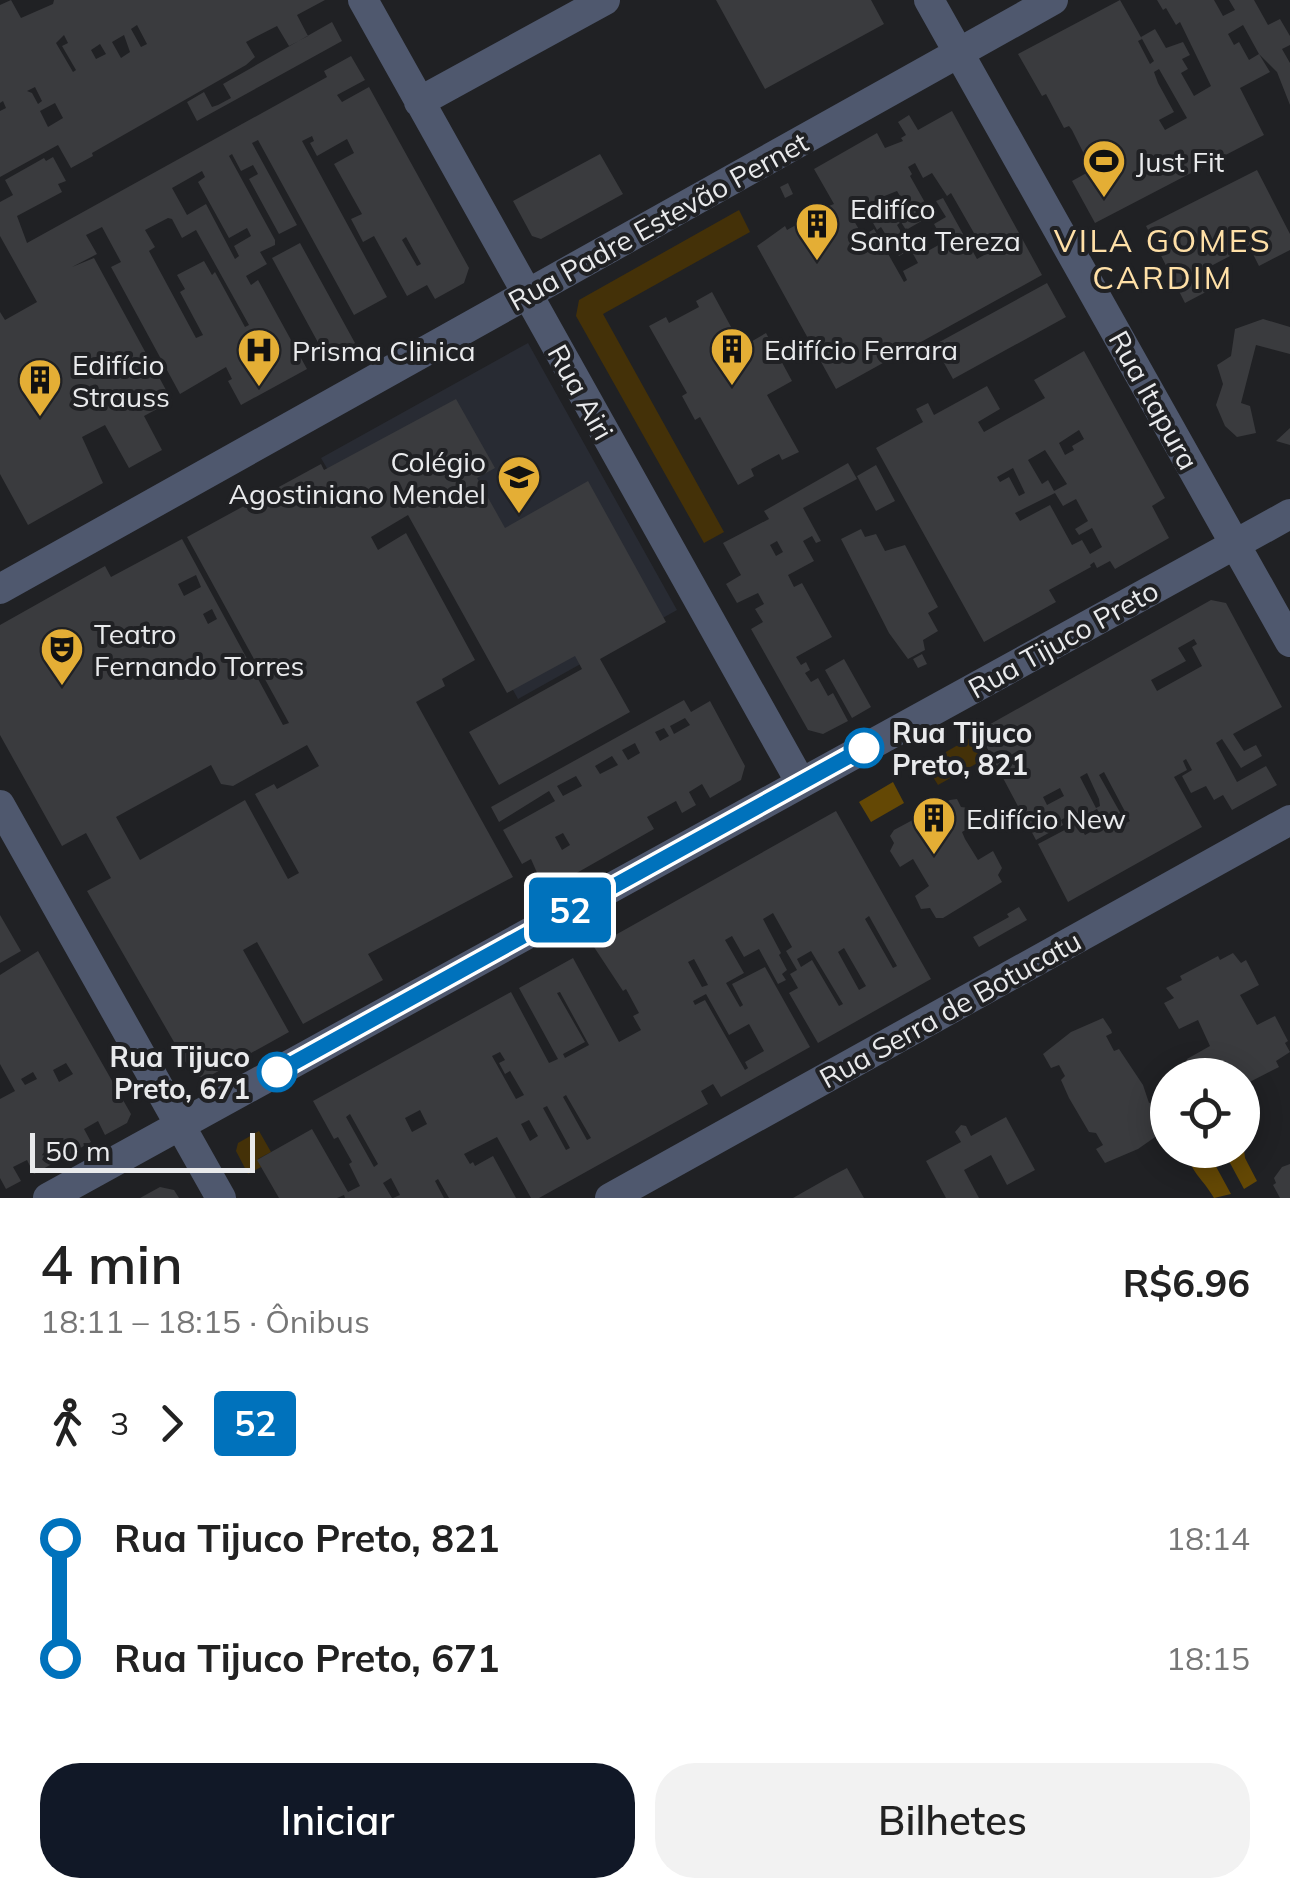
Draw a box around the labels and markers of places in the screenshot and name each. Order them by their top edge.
sports icon: Just Fit [1081,138,1127,199]
place label: Just Fit [1136,144,1225,179]
place label: Edifíco Santa Tereza [850,191,1021,258]
building icon: Edifíco Santa Tereza [794,201,840,262]
building icon: Edifício Ferrara [709,326,755,387]
hospital icon: Prisma Clinica [236,327,282,388]
place label: Edifício Ferrara [764,332,958,367]
place label: Prisma Clinica [292,333,475,368]
place label: Edifício Strauss [72,347,170,414]
building icon: Edifício Strauss [17,357,63,418]
place label: Colégio Agostiniano Mendel [229,444,486,511]
school or university icon: Colégio Agostiniano Mendel [496,454,542,515]
place label: Teatro Fernando Torres [94,616,304,683]
theatre icon: Teatro Fernando Torres [39,626,85,687]
place label: Rua Tijuco Preto, 821 [892,715,1032,782]
marker: Rua Tijuco Preto, 821 [845,729,883,767]
building icon: Edifício New [911,795,957,856]
place label: Edifício New [966,801,1126,836]
place label: Rua Tijuco Preto, 671 [110,1039,250,1106]
marker: Rua Tijuco Preto, 671 [258,1053,296,1091]

